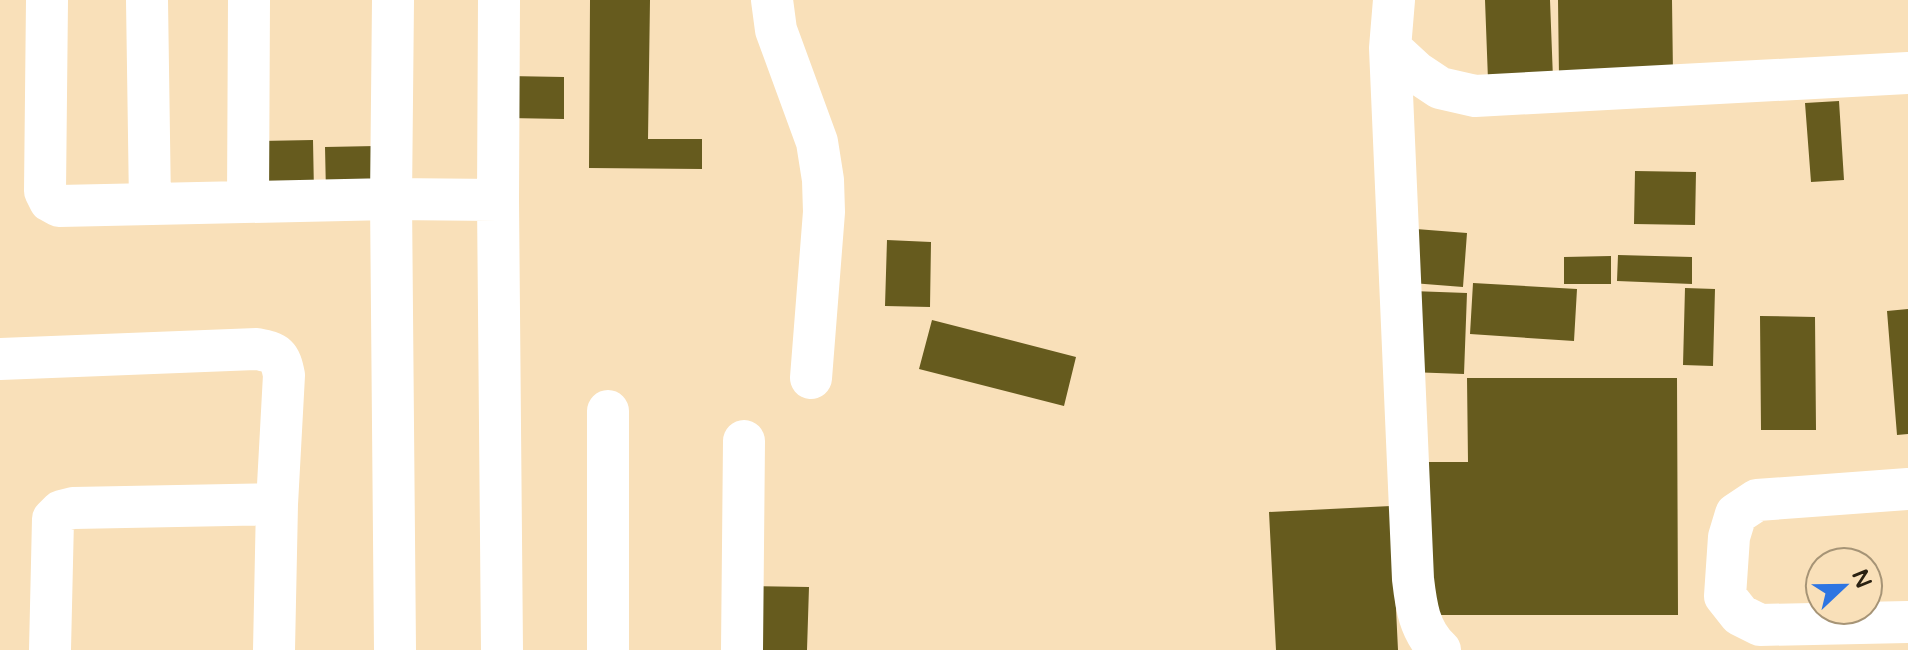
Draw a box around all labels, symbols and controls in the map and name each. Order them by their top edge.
north arrow [1804,546,1884,626]
text: N [1846,566,1877,592]

